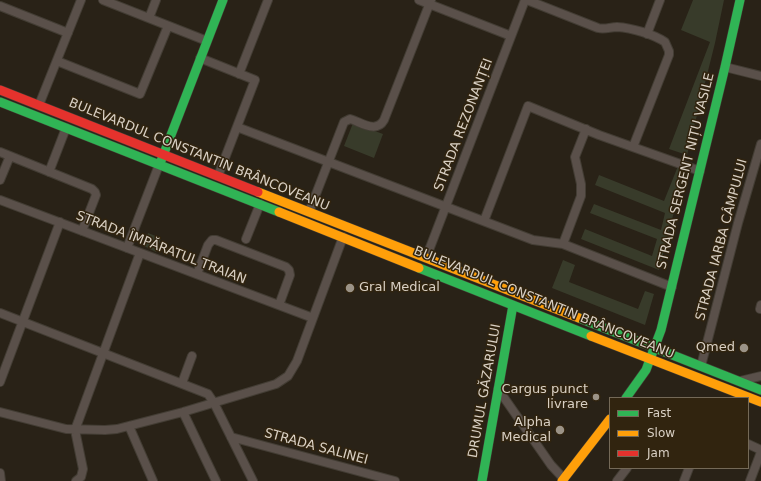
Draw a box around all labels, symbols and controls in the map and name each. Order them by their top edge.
street label: STRADA REZONANȚEI [431,56,497,194]
street label: STRADA SERGENT NIȚU VASILE [654,71,718,271]
street label: BULEVARDUL CONSTANTIN BRÂNCOVEANU [66,95,332,215]
street label: STRADA IARBA CÂMPULUI [693,158,751,322]
street label: STRADA ÎMPĂRATUL TRAIAN [74,208,248,288]
street label: BULEVARDUL CONSTANTIN BRÂNCOVEANU [411,243,677,363]
place label: Gral Medical [359,280,440,296]
marker: Gral Medical [344,282,356,294]
street label: DRUMUL GĂZARULUI [466,323,504,459]
place label: Qmed [696,340,735,356]
marker: Qmed [738,342,750,354]
place label: Cargus punct livrare [501,382,588,413]
marker: Cargus punct livrare [591,392,601,402]
legend [609,397,749,469]
text: Fast [647,406,671,420]
place label: Alpha Medical [501,415,551,446]
marker: Alpha Medical [554,424,566,436]
street label: STRADA SALINEI [262,426,370,468]
text: Slow [647,426,675,440]
text: Jam [647,446,670,460]

